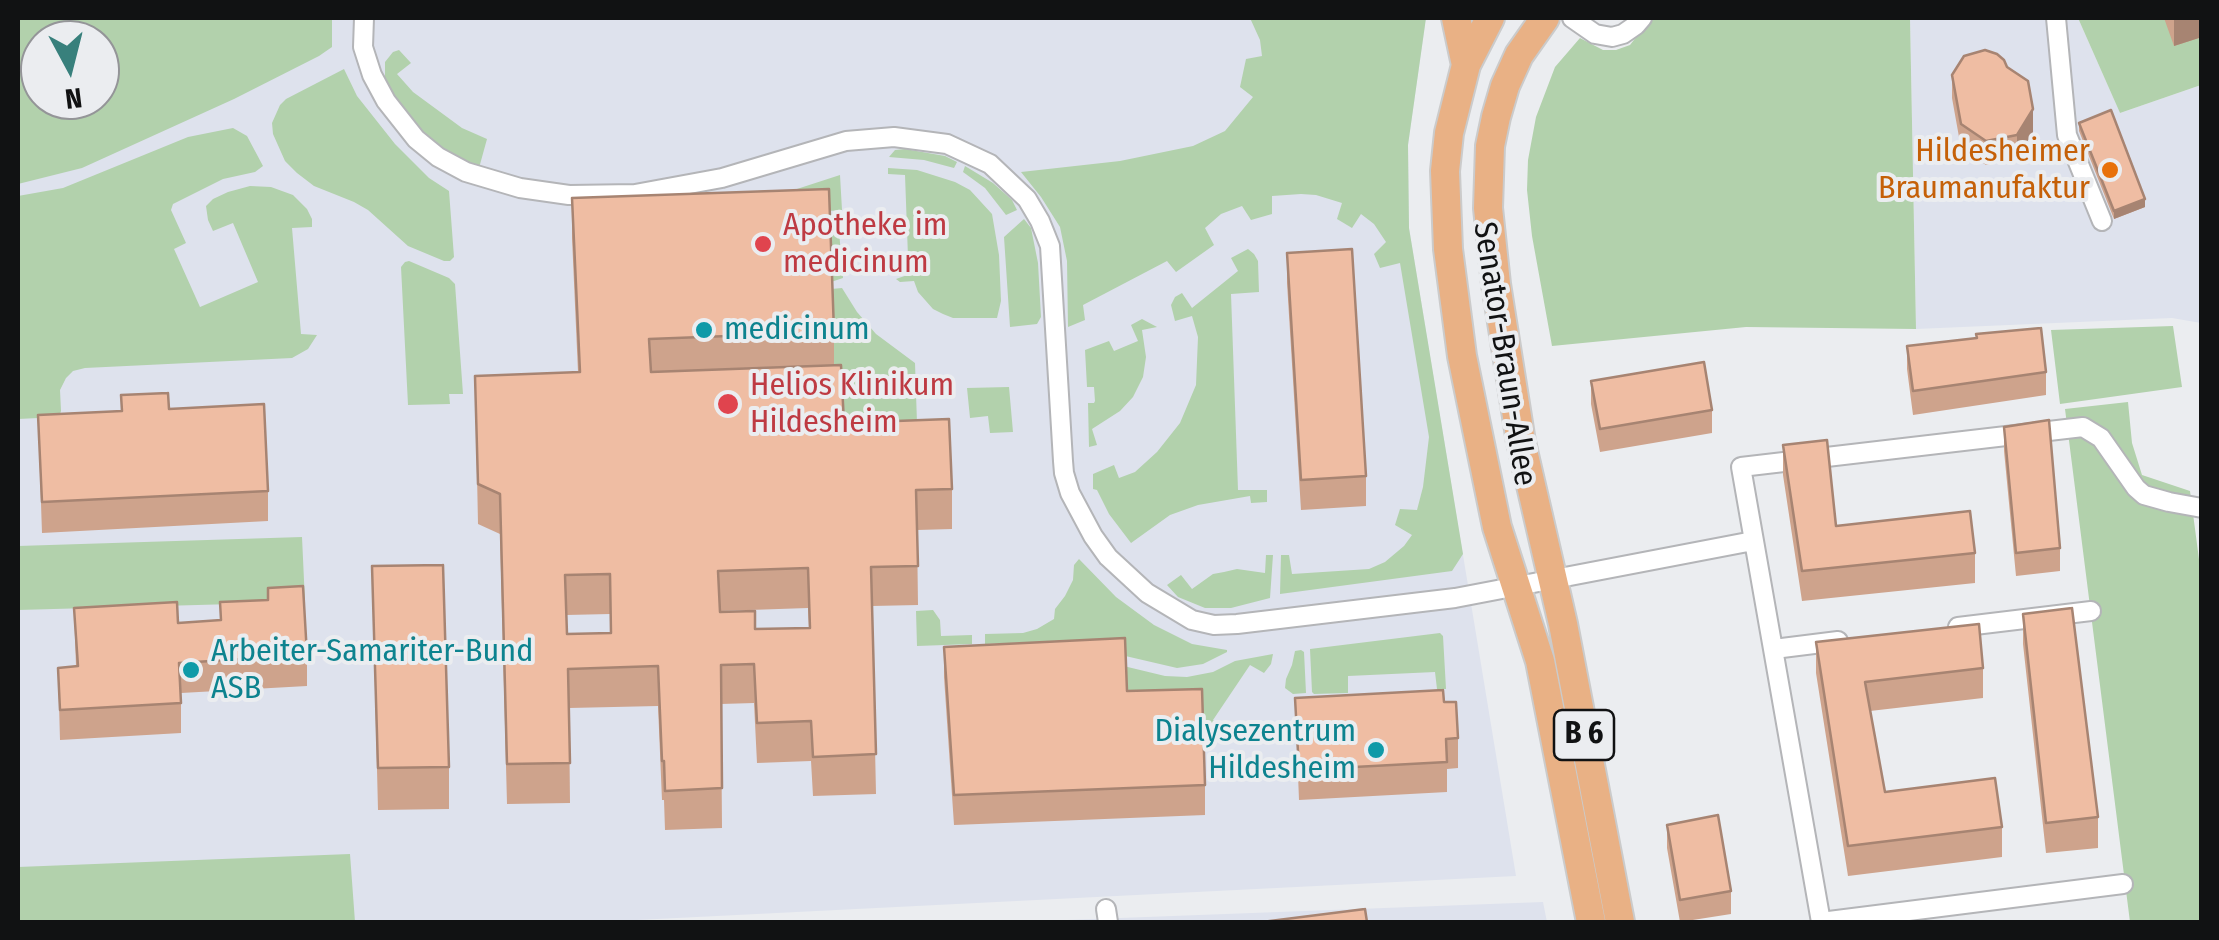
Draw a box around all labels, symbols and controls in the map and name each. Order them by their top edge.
north arrow [20,20,120,120]
text: N [63,81,84,116]
place label: Hildesheimer Braumanufaktur [1878,133,2090,208]
marker: Hildesheimer Braumanufaktur [2099,159,2121,181]
place label: Apotheke im medicinum [783,207,947,282]
street label: Senator-Braun-Allee [1464,219,1544,489]
marker: Apotheke im medicinum [752,233,774,255]
place label: medicinum [724,311,870,349]
marker: medicinum [693,319,715,341]
place label: Helios Klinikum Hildesheim [750,367,954,442]
marker: Helios Klinikum Hildesheim [715,391,741,417]
place label: Arbeiter-Samariter-Bund ASB [211,633,533,708]
marker: Arbeiter-Samariter-Bund ASB [180,659,202,681]
road number: B 6 [1554,710,1614,760]
place label: Dialysezentrum Hildesheim [1154,713,1356,788]
marker: Dialysezentrum Hildesheim [1365,739,1387,761]

